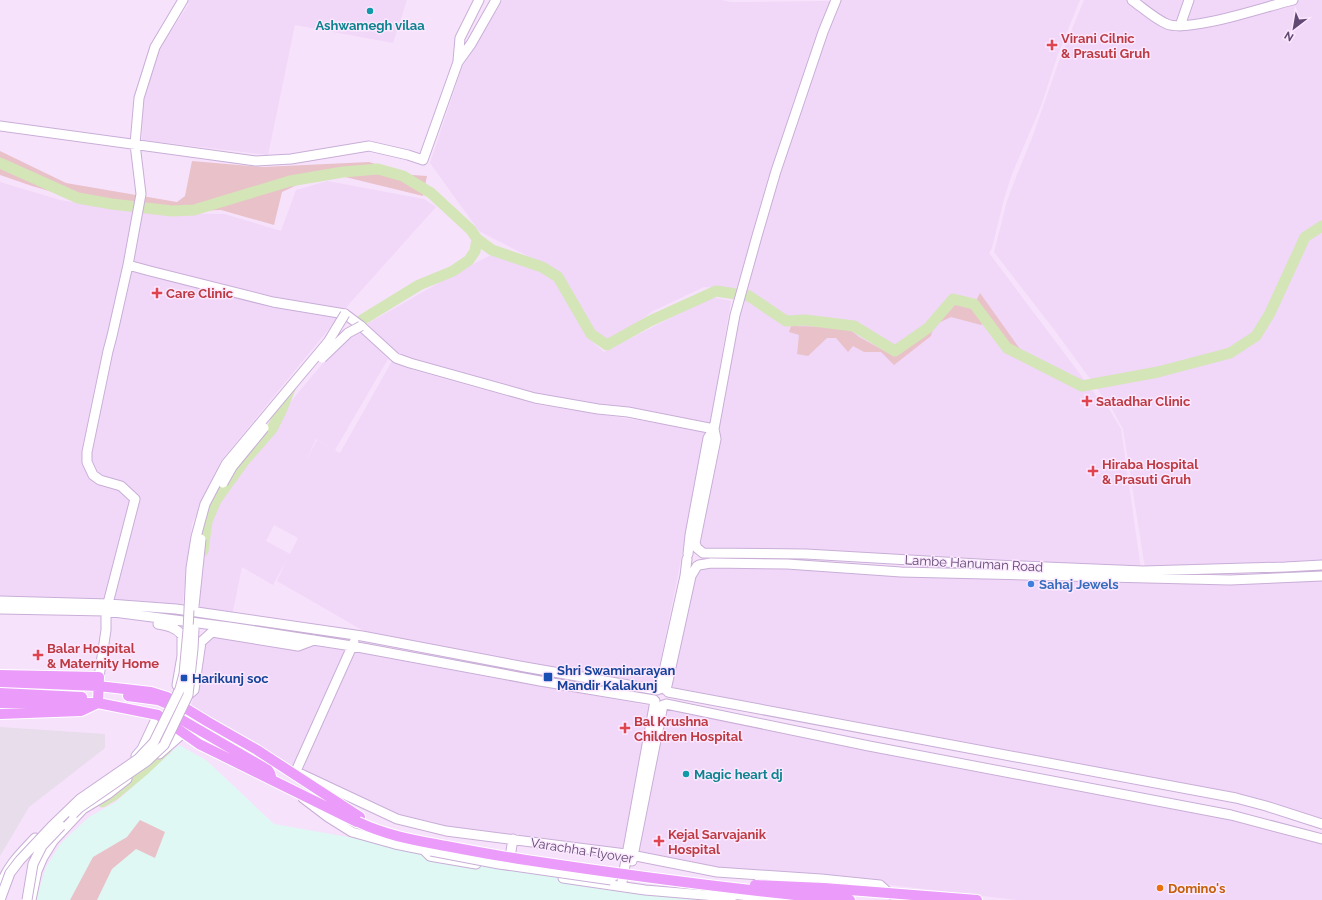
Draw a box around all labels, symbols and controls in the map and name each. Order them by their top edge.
marker: Ashwamegh vilaa [365,6,375,16]
north arrow [1274,8,1314,48]
place label: Ashwamegh vilaa [315,18,425,33]
text: N [1282,28,1296,44]
place label: Virani Cilnic & Prasuti Gruh [1061,31,1150,61]
marker: Virani Cilnic & Prasuti Gruh [1046,39,1058,51]
place label: Care Clinic [166,286,234,301]
marker: Care Clinic [151,287,163,299]
place label: Satadhar Clinic [1096,394,1191,409]
marker: Satadhar Clinic [1081,395,1093,407]
place label: Hiraba Hospital & Prasuti Gruh [1102,457,1199,487]
marker: Hiraba Hospital & Prasuti Gruh [1087,465,1099,477]
street label: Lambe Hanuman Road [904,552,1044,575]
place label: Sahaj Jewels [1039,577,1119,592]
marker: Sahaj Jewels [1026,579,1036,589]
place label: Balar Hospital & Maternity Home [47,641,159,671]
marker: Balar Hospital & Maternity Home [32,649,44,661]
place label: Shri Swaminarayan Mandir Kalakunj [557,663,676,693]
place label: Harikunj soc [192,671,269,686]
marker: Shri Swaminarayan Mandir Kalakunj [542,671,554,683]
marker: Harikunj soc [179,673,189,683]
place label: Bal Krushna Children Hospital [634,714,743,744]
marker: Bal Krushna Children Hospital [619,722,631,734]
place label: Magic heart dj [694,767,783,782]
marker: Magic heart dj [681,769,691,779]
place label: Kejal Sarvajanik Hospital [668,827,767,857]
street label: Varachha Flyover [530,835,635,866]
marker: Kejal Sarvajanik Hospital [653,835,665,847]
place label: Domino's [1168,881,1226,896]
marker: Domino's [1155,883,1165,893]

